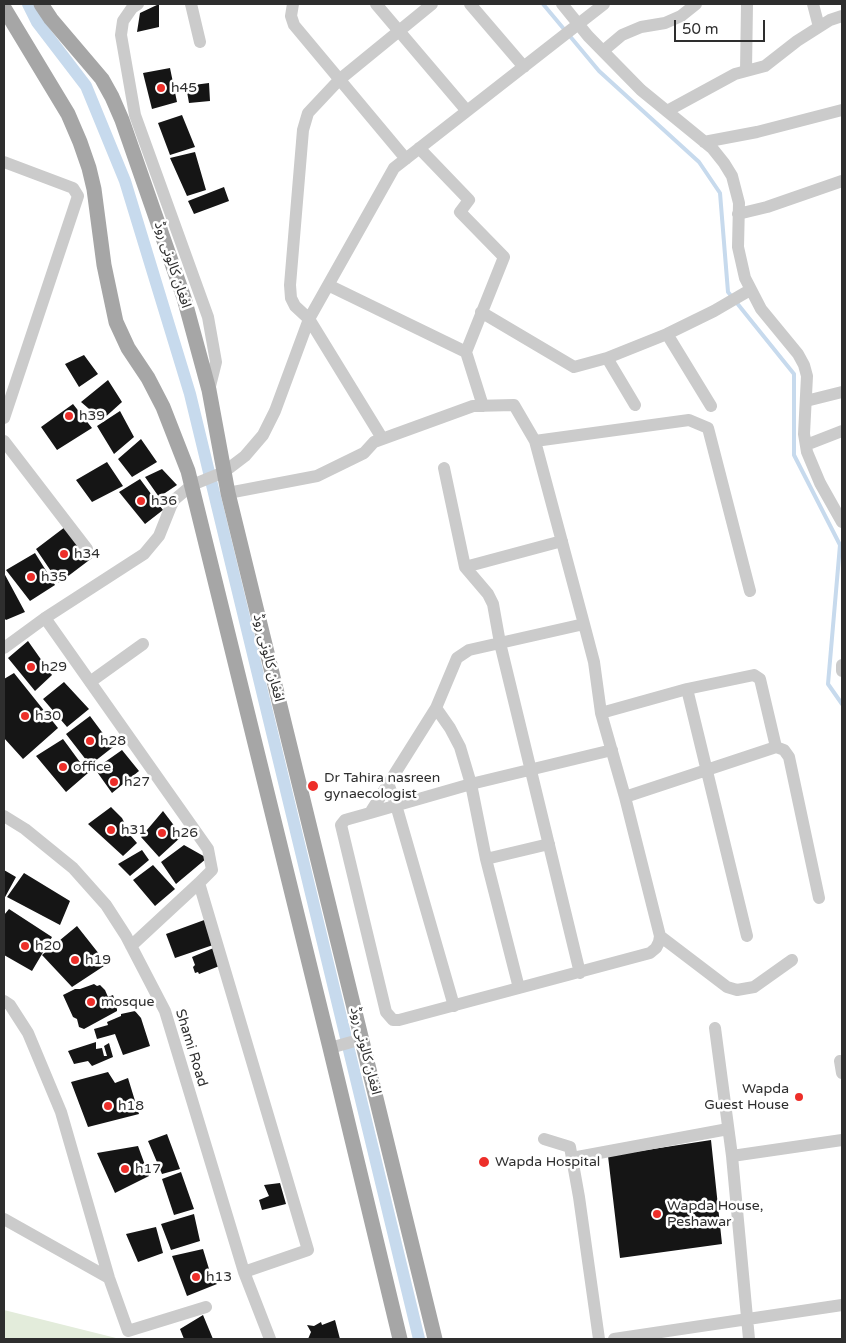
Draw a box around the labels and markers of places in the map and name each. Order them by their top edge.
place label: h45 [171,80,197,96]
marker: h45 [155,82,167,94]
place label: h39 [79,408,105,424]
marker: h39 [63,410,75,422]
place label: h36 [151,493,177,509]
marker: h36 [135,495,147,507]
place label: h34 [74,546,100,562]
marker: h34 [58,548,70,560]
place label: h35 [41,569,67,585]
marker: h35 [25,571,37,583]
place label: h29 [41,659,67,675]
marker: h29 [25,661,37,673]
place label: h30 [35,708,61,724]
marker: h30 [19,710,31,722]
place label: h28 [100,733,126,749]
marker: h28 [84,735,96,747]
place label: office [73,759,111,775]
marker: office [57,761,69,773]
place label: Dr Tahira nasreen gynaecologist [324,770,440,802]
place label: h27 [124,774,150,790]
marker: h27 [108,776,120,788]
marker: Dr Tahira nasreen gynaecologist [306,779,320,793]
place label: h31 [121,822,147,838]
marker: h31 [105,824,117,836]
place label: h26 [172,825,198,841]
marker: h26 [156,827,168,839]
place label: h20 [35,938,61,954]
marker: h20 [19,940,31,952]
place label: h19 [85,952,111,968]
marker: h19 [69,954,81,966]
place label: mosque [101,994,154,1010]
marker: mosque [85,996,97,1008]
place label: Wapda Guest House [704,1081,789,1114]
marker: Wapda Guest House [793,1091,805,1103]
place label: h18 [118,1098,144,1114]
marker: h18 [102,1100,114,1112]
place label: Wapda Hospital [495,1154,600,1170]
marker: Wapda Hospital [477,1155,491,1169]
place label: h17 [135,1161,161,1177]
marker: h17 [119,1163,131,1175]
place label: Wapda House, Peshawar [667,1198,763,1230]
marker: Wapda House, Peshawar [651,1208,663,1220]
place label: h13 [206,1269,232,1285]
marker: h13 [190,1271,202,1283]

